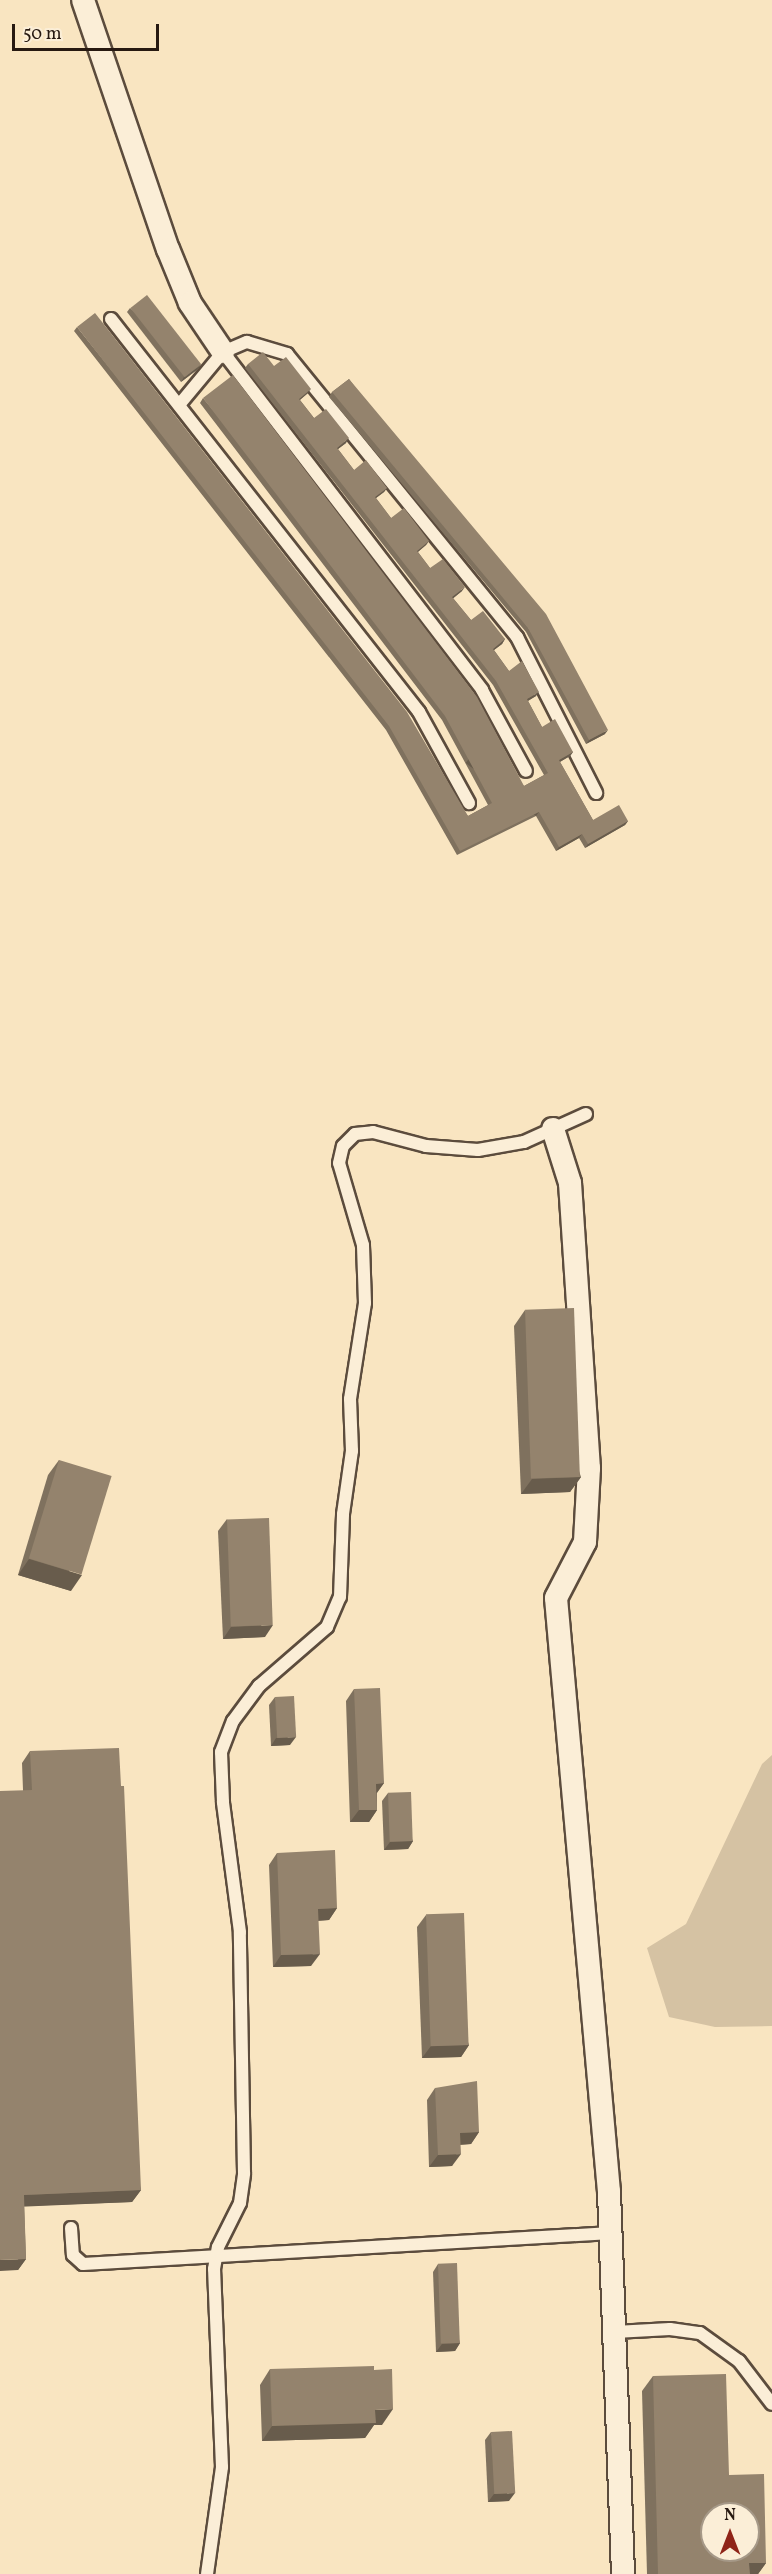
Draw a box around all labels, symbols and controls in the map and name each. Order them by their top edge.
scale bar [15,12,162,50]
text: 50 m [23,22,62,47]
north arrow [700,2502,760,2562]
text: N [724,2505,736,2527]

